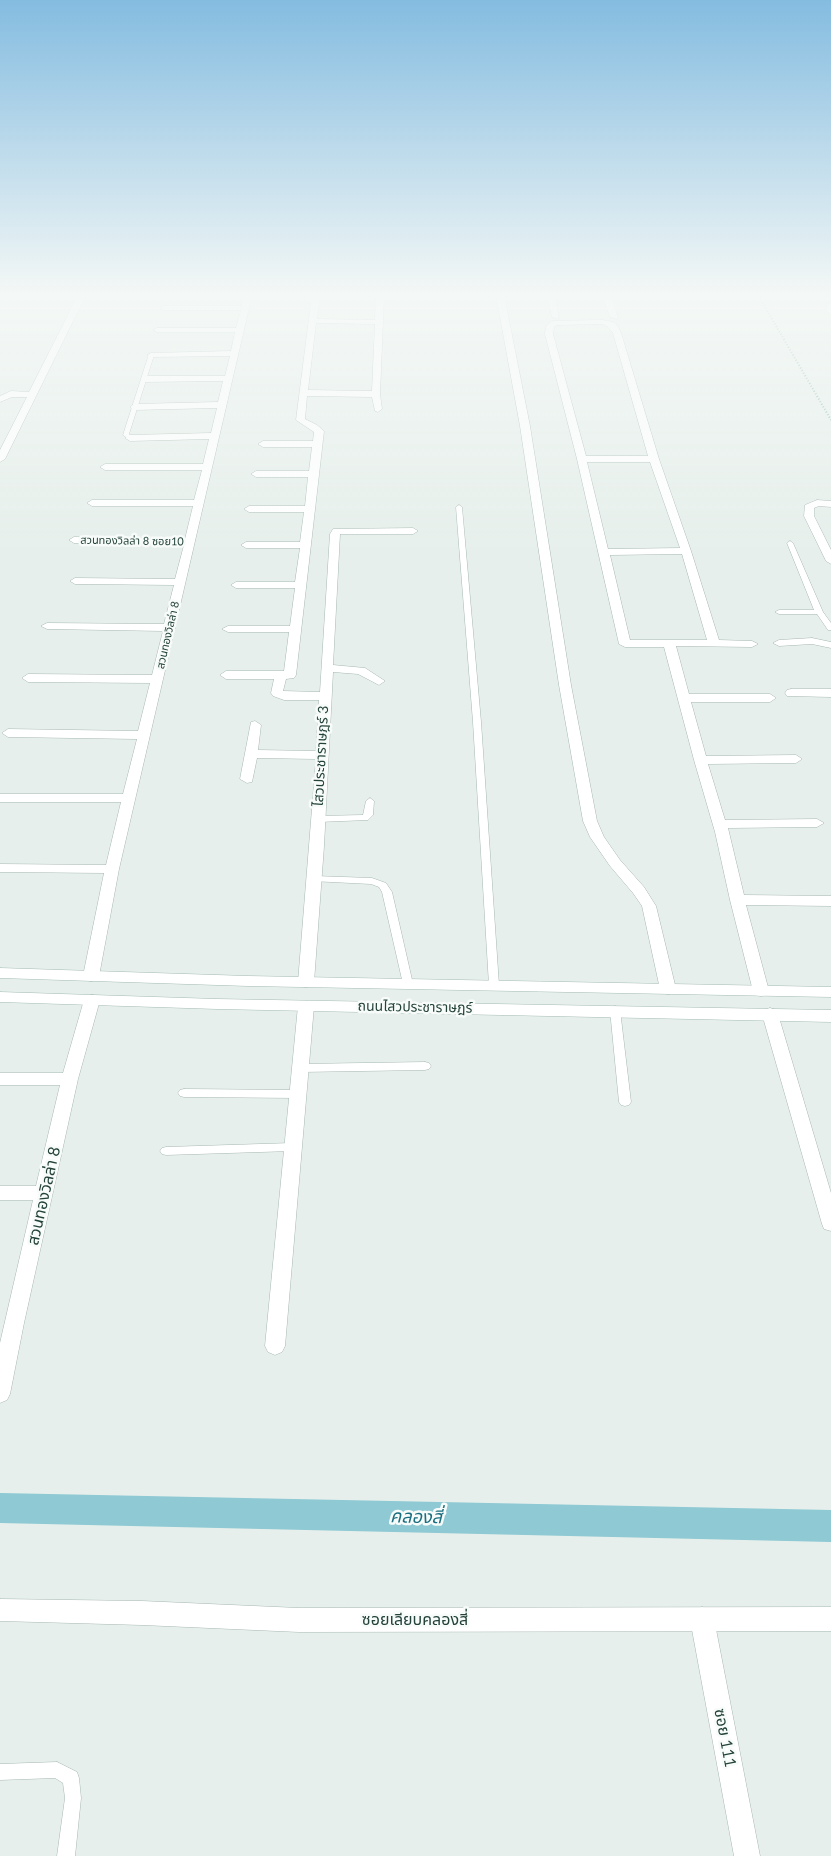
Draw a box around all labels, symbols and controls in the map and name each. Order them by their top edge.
street label: สวนทองวิลล่า 8 ซอย10 [80,533,184,549]
street label: สวนทองวิลล่า 8 [154,600,182,670]
street label: ไสวประชาราษฎร์ 3 [310,705,332,807]
street label: ถนนไสวประชาราษฎร์ [357,998,473,1016]
street label: สวนทองวิลล่า 8 [23,1145,65,1247]
water label: คลองสี่ [390,1506,442,1528]
street label: ซอยเลียบคลองสี่ [362,1610,468,1630]
street label: ซอย 111 [710,1707,740,1769]

